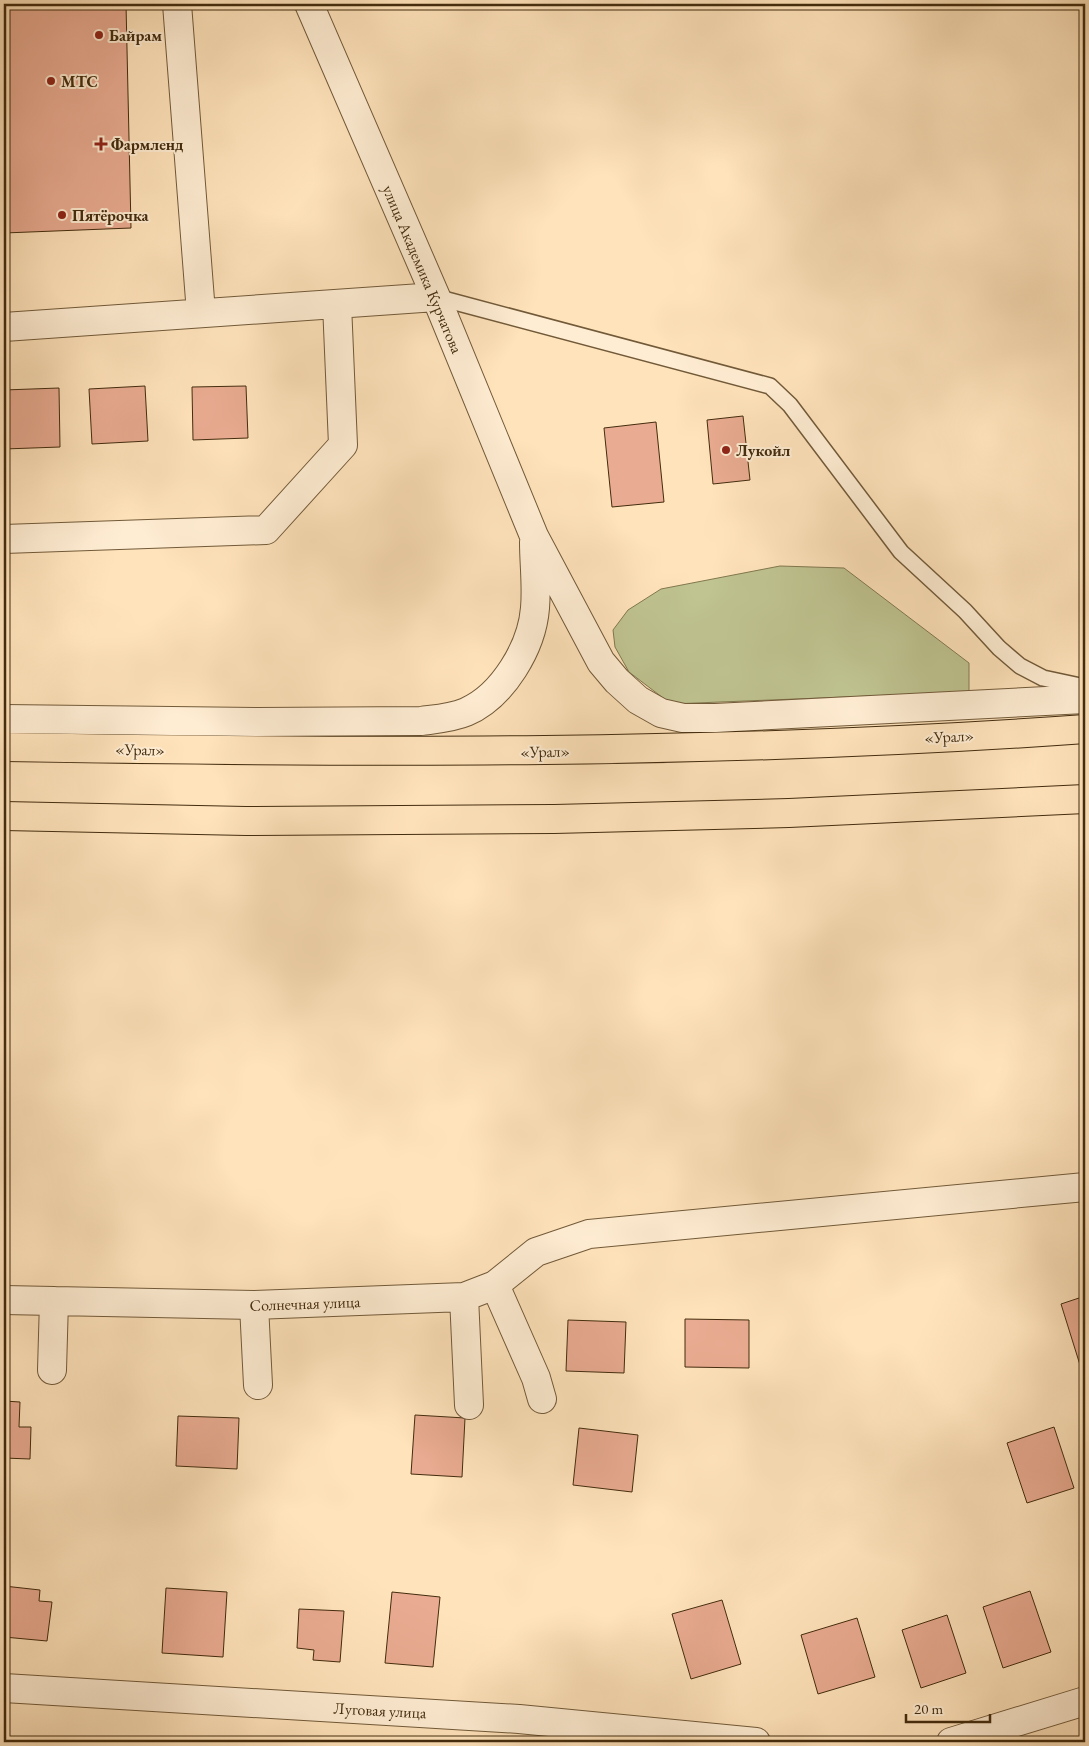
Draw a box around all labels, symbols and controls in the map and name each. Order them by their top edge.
place label: Байрам [109,25,162,46]
marker: Байрам [93,29,105,41]
place label: МТС [61,71,98,92]
marker: МТС [45,75,57,87]
place label: Фармленд [111,134,184,155]
marker: Фармленд [95,138,107,150]
street label: улица Академика Курчатова [378,182,468,357]
place label: Пятёрочка [72,205,150,226]
marker: Пятёрочка [56,209,68,221]
place label: Лукойл [736,440,791,461]
marker: Лукойл [720,444,732,456]
street label: «Урал» [924,725,974,748]
street label: «Урал» [115,739,165,760]
street label: «Урал» [520,741,570,762]
street label: Солнечная улица [249,1291,361,1316]
scale bar [906,1691,990,1723]
street label: Луговая улица [333,1698,427,1723]
text: 20 m [914,1699,943,1718]

